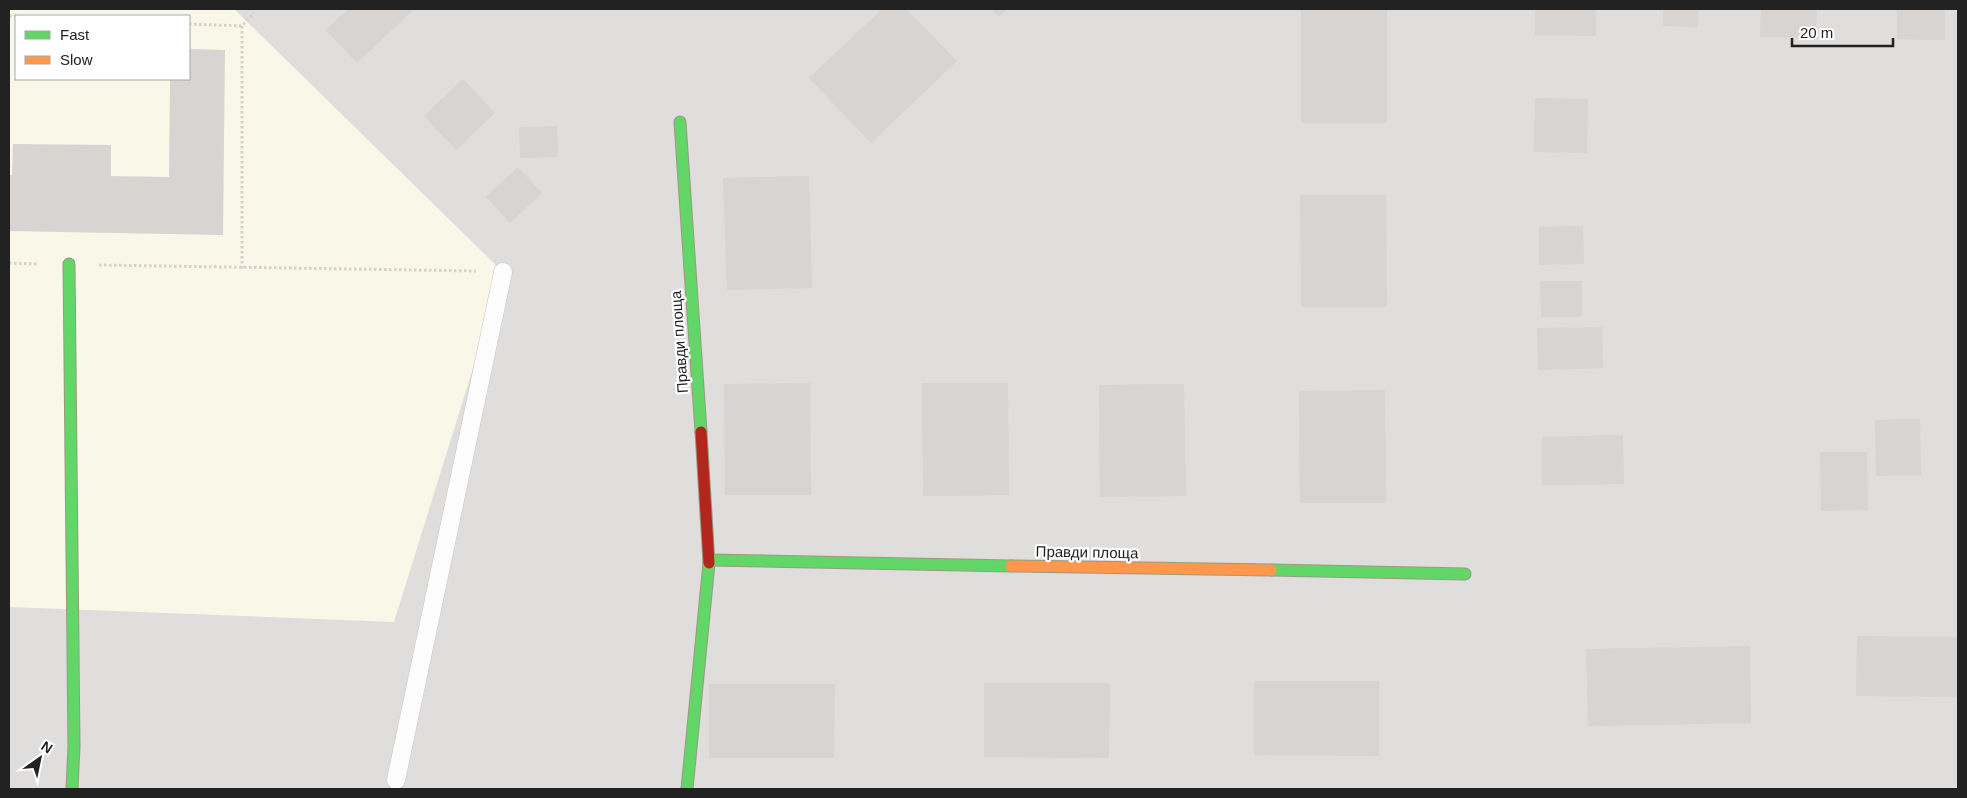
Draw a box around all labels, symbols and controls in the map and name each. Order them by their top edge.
legend [15,15,190,80]
scale bar [1792,15,1893,47]
text: 20 m [1800,24,1833,41]
text: Fast [60,26,90,43]
text: Slow [60,51,93,68]
street label: Правди площа [667,290,691,394]
street label: Правди площа [1036,543,1139,561]
north arrow [15,733,65,783]
text: N [38,738,56,757]

